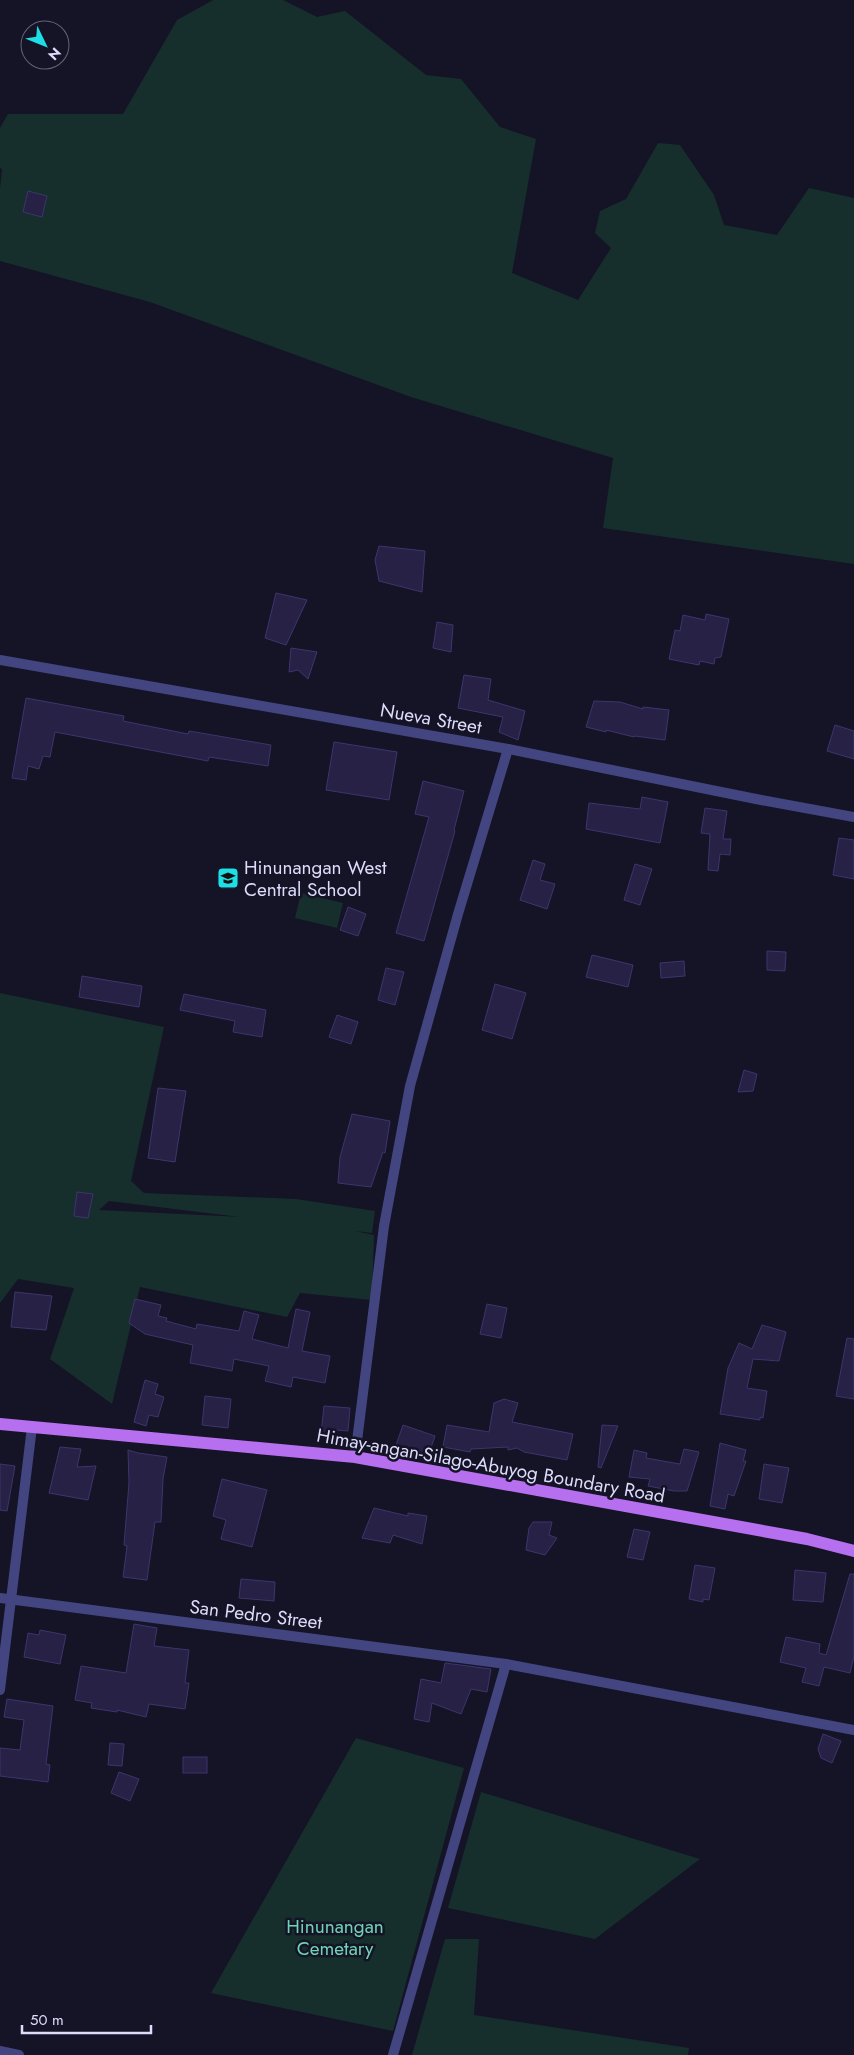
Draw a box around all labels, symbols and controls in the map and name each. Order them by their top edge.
north arrow [20,20,70,70]
text: N [43,43,66,65]
street label: Nueva Street [378,696,484,741]
place label: Hinunangan West Central School [244,854,387,903]
school or university icon: Hinunangan West Central School [216,866,240,890]
street label: Himay-angan-Silago-Abuyog Boundary Road [315,1422,667,1509]
street label: San Pedro Street [188,1593,324,1636]
park label: Hinunangan Cemetary [286,1913,384,1962]
scale bar [22,2002,151,2034]
text: 50 m [30,2009,64,2031]

